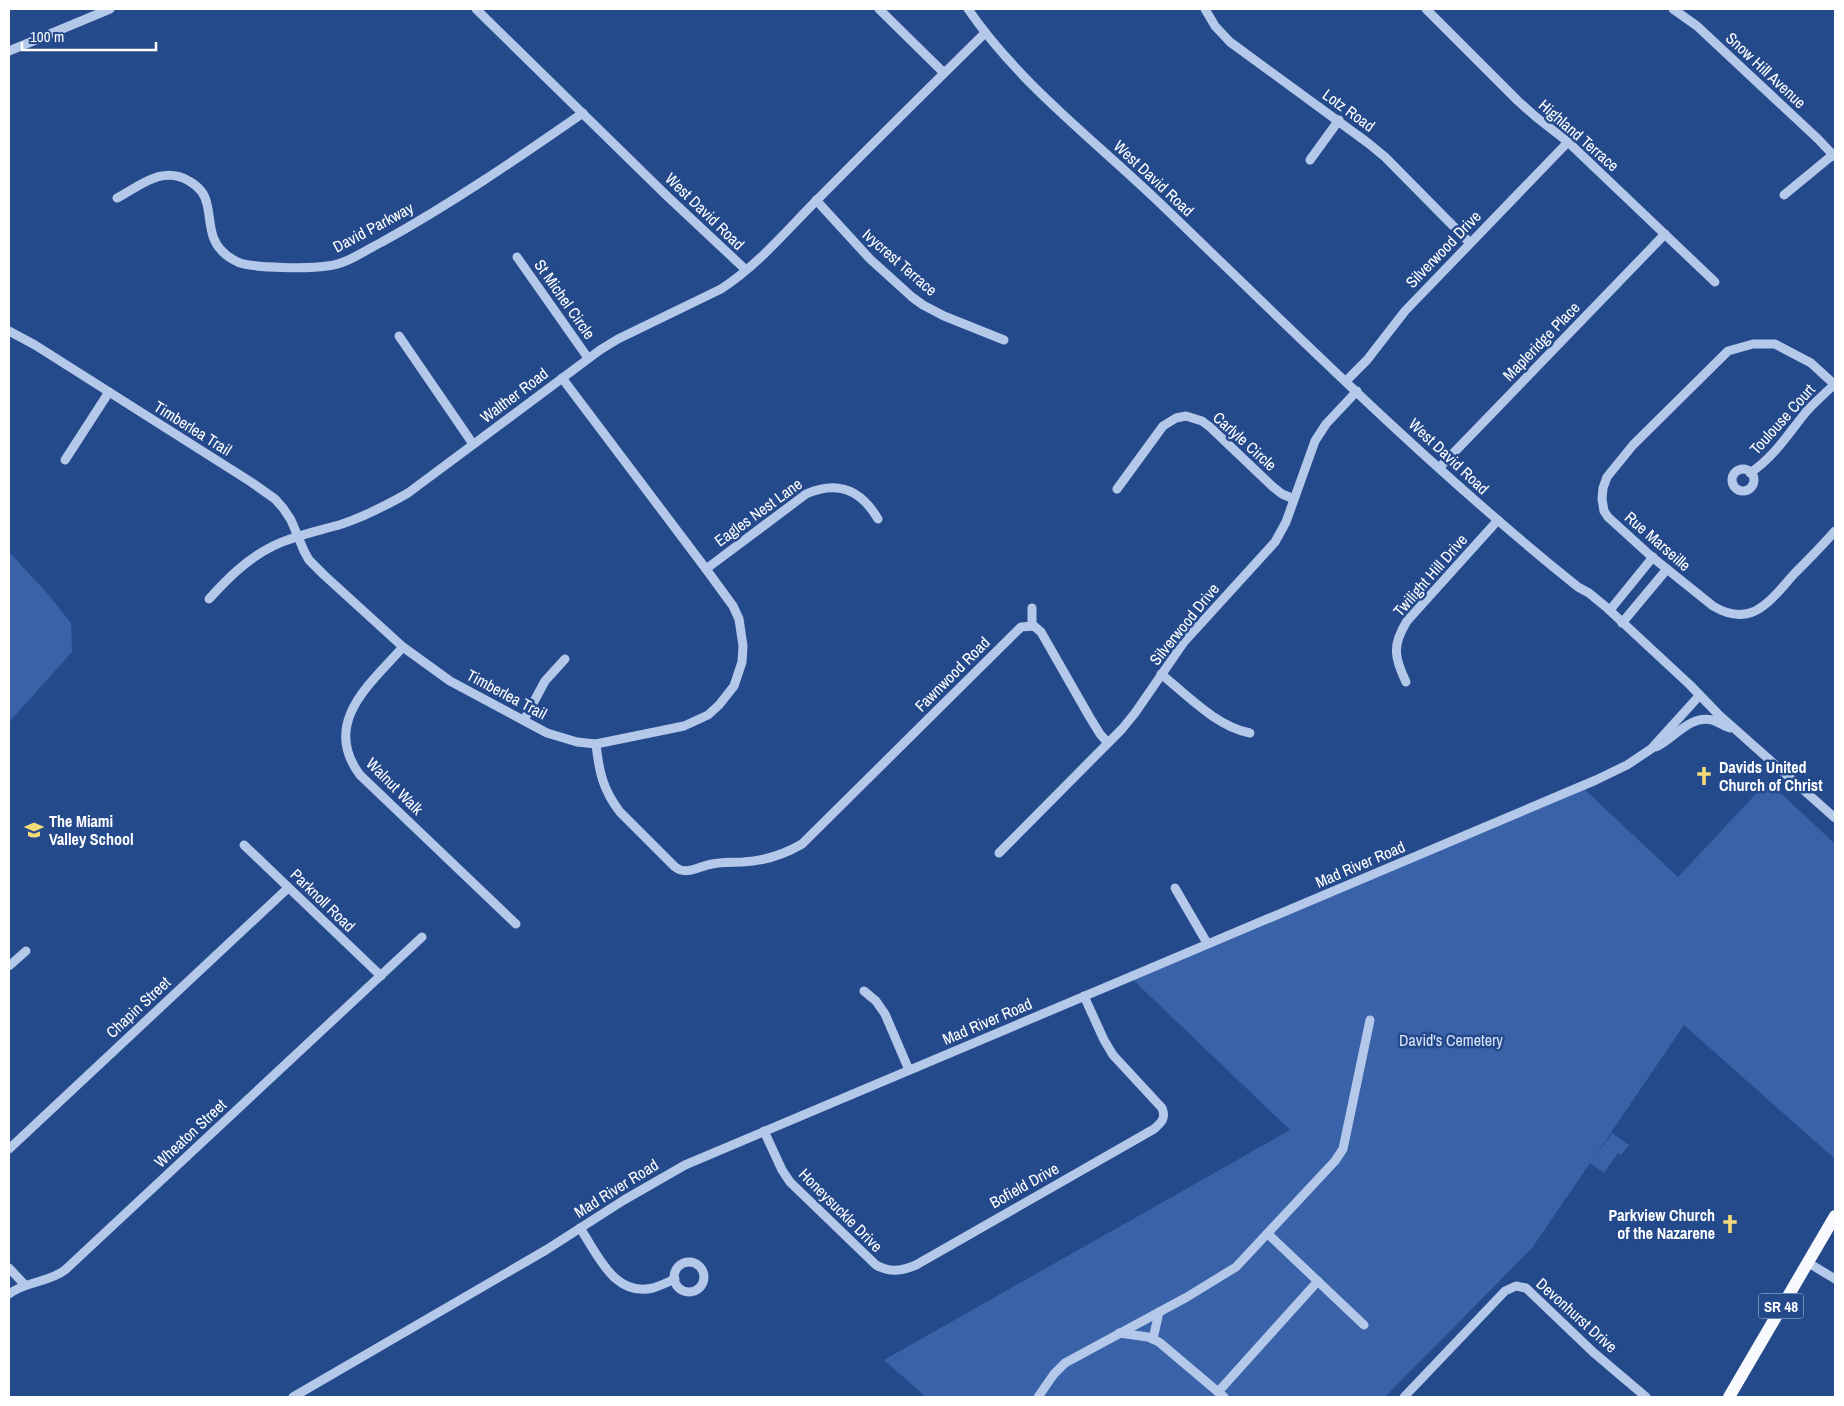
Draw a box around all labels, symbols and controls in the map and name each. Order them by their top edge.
scale bar [22,20,156,52]
text: 100 m [30,26,64,47]
street label: Snow Hill Avenue [1721,27,1811,113]
street label: Lotz Road [1318,84,1380,136]
street label: Highland Terrace [1534,94,1624,176]
street label: West David Road [1109,135,1199,221]
street label: West David Road [660,167,750,255]
street label: David Parkway [329,196,417,257]
street label: Silverwood Drive [1400,205,1486,293]
street label: Ivycrest Terrace [858,223,942,301]
street label: St Michel Circle [529,255,601,343]
street label: Mapleridge Place [1498,297,1584,385]
street label: Walther Road [476,362,552,428]
street label: Toulouse Court [1744,379,1820,459]
street label: Timberlea Trail [150,395,236,461]
street label: Carlyle Circle [1208,406,1282,476]
street label: West David Road [1404,413,1494,499]
street label: Eagles Nest Lane [710,473,806,551]
street label: Rue Marseille [1620,506,1696,576]
street label: Twilight Hill Drive [1388,529,1472,621]
street label: Silverwood Drive [1144,578,1224,670]
street label: Fawnwood Road [910,632,994,716]
street label: Timberlea Trail [463,664,551,724]
street label: Walnut Walk [362,753,429,820]
place label: Davids United Church of Christ [1719,756,1823,796]
church icon: Davids United Church of Christ [1693,765,1715,787]
place label: The Miami Valley School [49,810,134,850]
school or university icon: The Miami Valley School [23,819,45,841]
street label: Mad River Road [1312,835,1408,893]
street label: Parknoll Road [286,863,360,937]
street label: Chapin Street [101,971,175,1043]
street label: Mad River Road [939,992,1035,1050]
park label: David's Cemetery [1399,1029,1503,1051]
street label: Wheaton Street [149,1094,231,1172]
street label: Mad River Road [570,1153,662,1223]
street label: Bofield Drive [985,1157,1063,1213]
street label: Honeysuckle Drive [794,1163,888,1257]
place label: Parkview Church of the Nazarene [1609,1204,1715,1244]
church icon: Parkview Church of the Nazarene [1719,1213,1741,1235]
street label: Devonhurst Drive [1532,1273,1622,1357]
road number: SR 48 [1758,1294,1804,1318]

